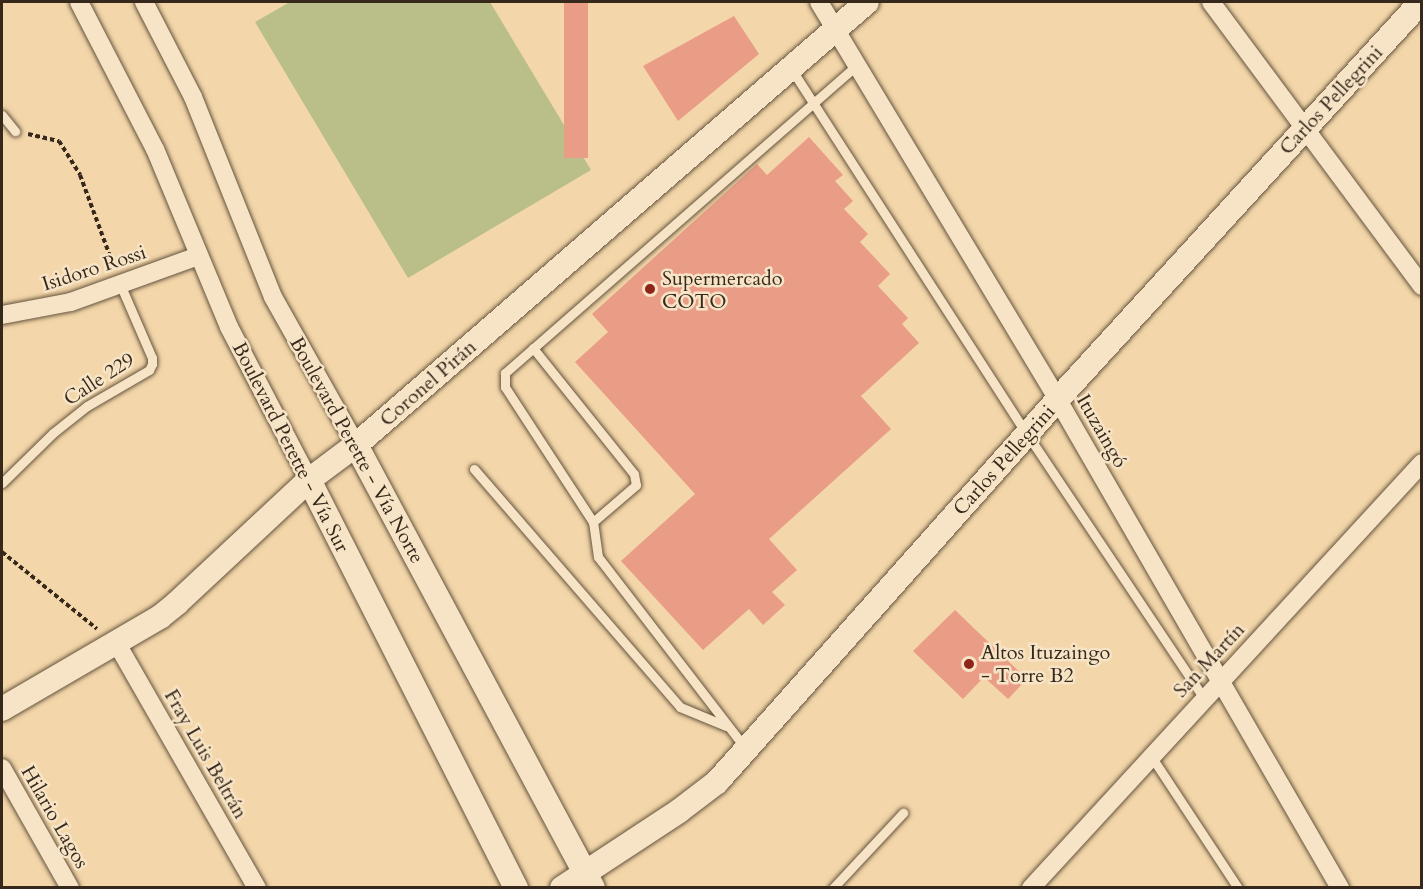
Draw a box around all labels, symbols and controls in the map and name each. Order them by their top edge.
street label: Carlos Pellegrini [1274,40,1388,160]
street label: Isidoro Rossi [39,240,149,296]
place label: Supermercado COTO [662,266,783,313]
marker: Supermercado COTO [643,282,657,296]
street label: Boulevard Perette - Vía Norte [285,333,429,567]
street label: Coronel Pirán [375,335,481,431]
street label: Boulevard Perette - Vía Sur [227,338,355,556]
street label: Calle 229 [59,347,139,411]
street label: Ituzaingó [1071,390,1133,472]
street label: Carlos Pellegrini [948,400,1060,520]
street label: San Martín [1168,618,1250,702]
place label: Altos Ituzaingo - Torre B2 [981,640,1110,687]
marker: Altos Ituzaingo - Torre B2 [962,657,976,671]
street label: Fray Luis Beltrán [159,685,253,823]
street label: Hilario Lagos [16,761,94,873]

